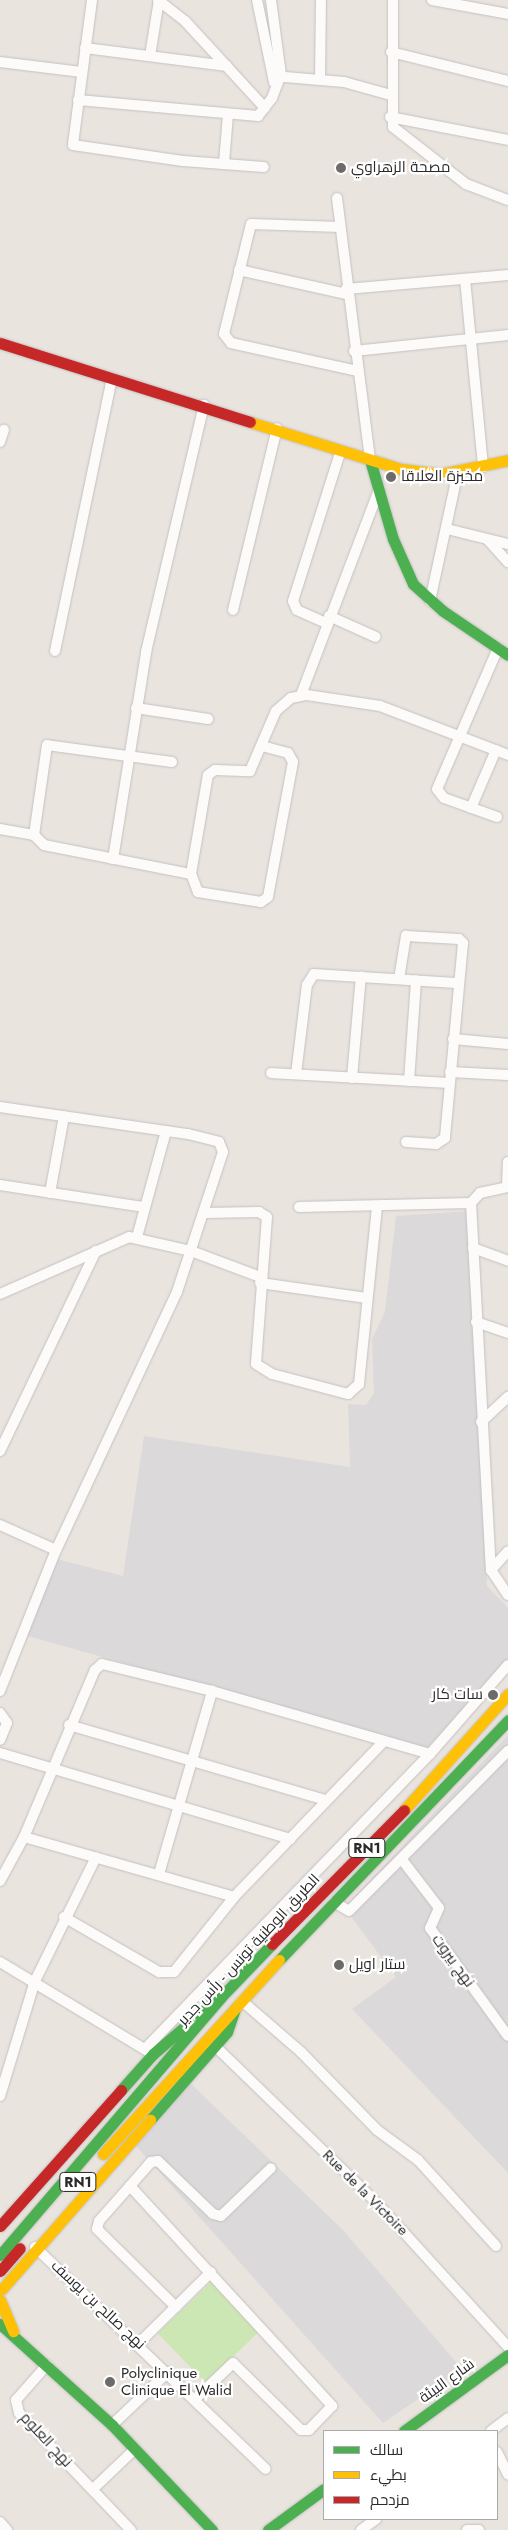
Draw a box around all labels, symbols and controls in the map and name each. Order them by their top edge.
place label: مصحة الزهراوي [351,159,450,177]
marker: مصحة الزهراوي [335,162,347,174]
place label: مخبزة العلاقا [401,468,483,486]
marker: مخبزة العلاقا [385,471,397,483]
place label: سات كار [432,1686,483,1704]
marker: سات كار [487,1689,499,1701]
road number: RN1 [348,1836,386,1860]
street label: الطريق الوطنية تونس - رأس جدير [174,1871,324,2029]
street label: نهج بيروت [428,1931,478,1991]
place label: ستار اويل [349,1956,405,1974]
marker: ستار اويل [333,1959,345,1971]
street label: Rue de la Victoire [318,2146,412,2240]
road number: RN1 [59,2170,97,2194]
street label: نهج صالح بن يوسف [47,2257,149,2353]
street label: شارع البيئة [416,2355,478,2407]
place label: Polyclinique Clinique El Walid [121,2364,232,2399]
marker: Polyclinique Clinique El Walid [103,2375,117,2389]
street label: نهج العلوم [16,2409,76,2471]
legend [323,2430,498,2520]
text: سالك [370,2439,403,2461]
text: بطيء [370,2464,407,2486]
text: مزدحم [370,2489,410,2511]

